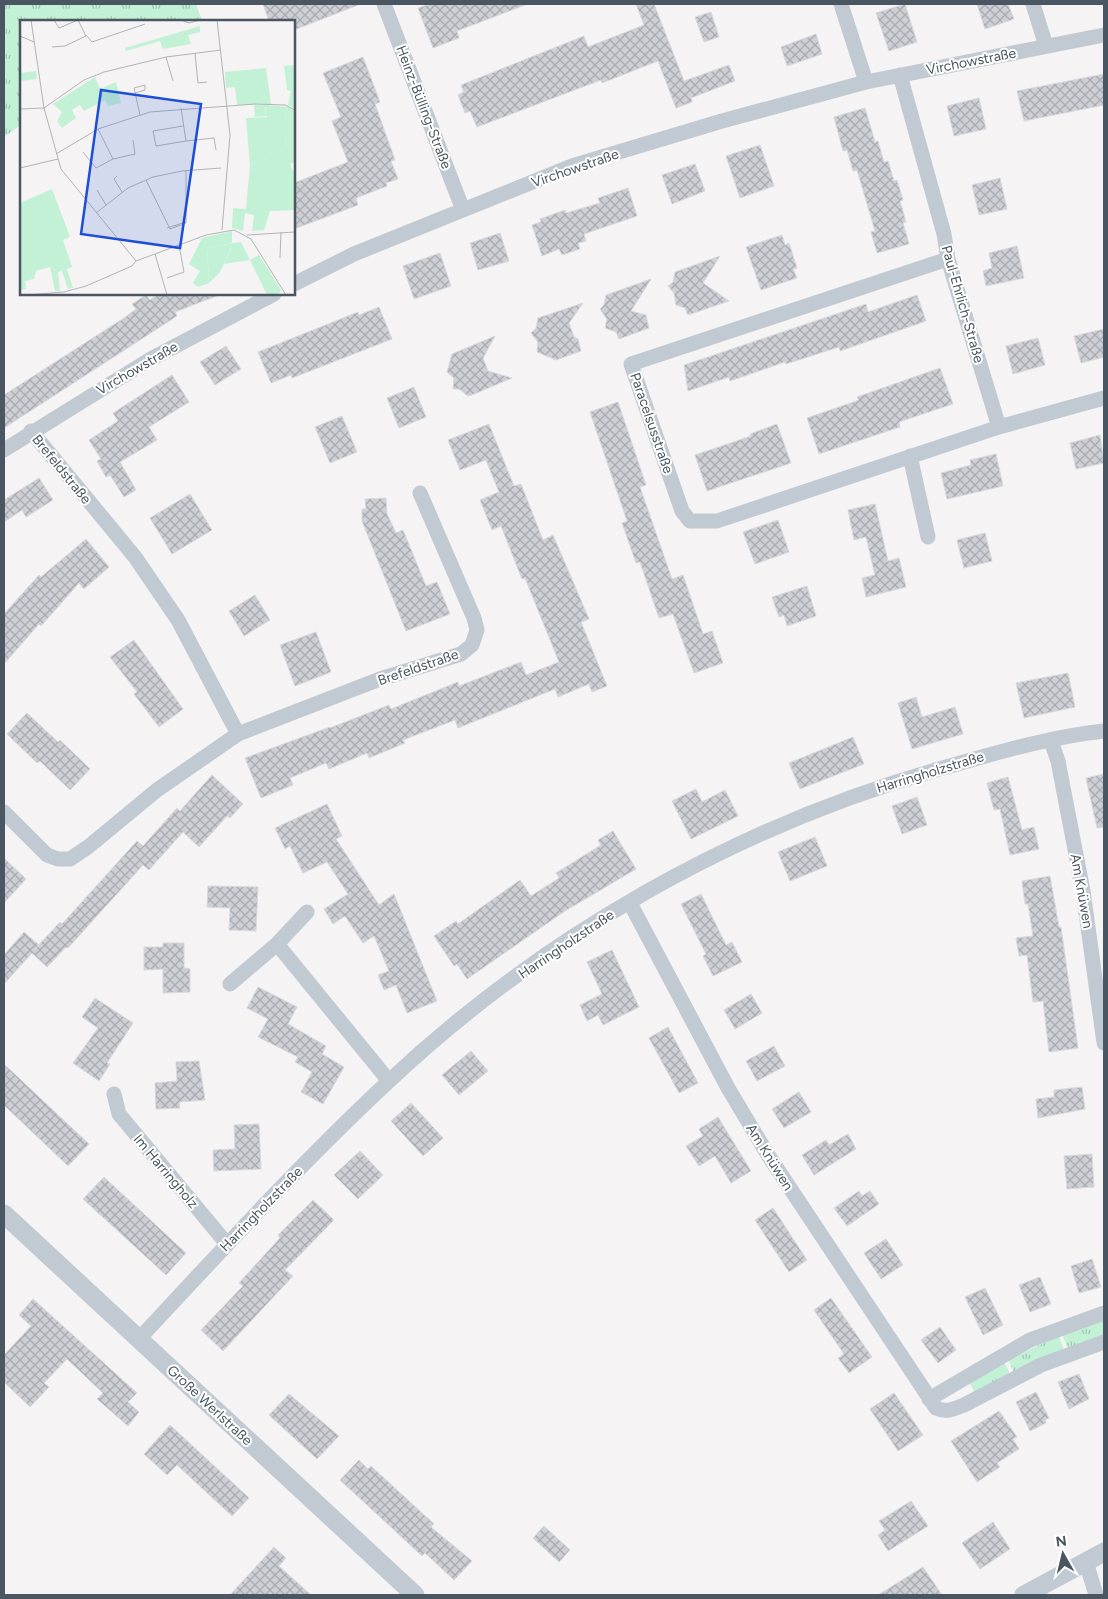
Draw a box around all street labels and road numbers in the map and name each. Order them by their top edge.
street label: Heinz-Bülling-Straße [392,43,455,172]
street label: Virchowstraße [925,44,1018,79]
street label: Virchowstraße [529,145,621,191]
street label: Paul-Ehrlich-Straße [938,243,988,365]
street label: Virchowstraße [94,338,181,399]
street label: Paracelsusstraße [626,371,677,476]
street label: Brefeldstraße [29,431,95,508]
street label: Brefeldstraße [376,646,461,689]
street label: Harringholzstraße [874,748,986,797]
street label: Am Knüwen [1067,853,1096,930]
street label: Harringholzstraße [515,906,618,983]
street label: Am Knüwen [742,1121,797,1194]
street label: Im Harringholz [130,1131,202,1212]
street label: Harringholzstraße [217,1163,306,1255]
street label: Große Werlstraße [164,1362,256,1449]

